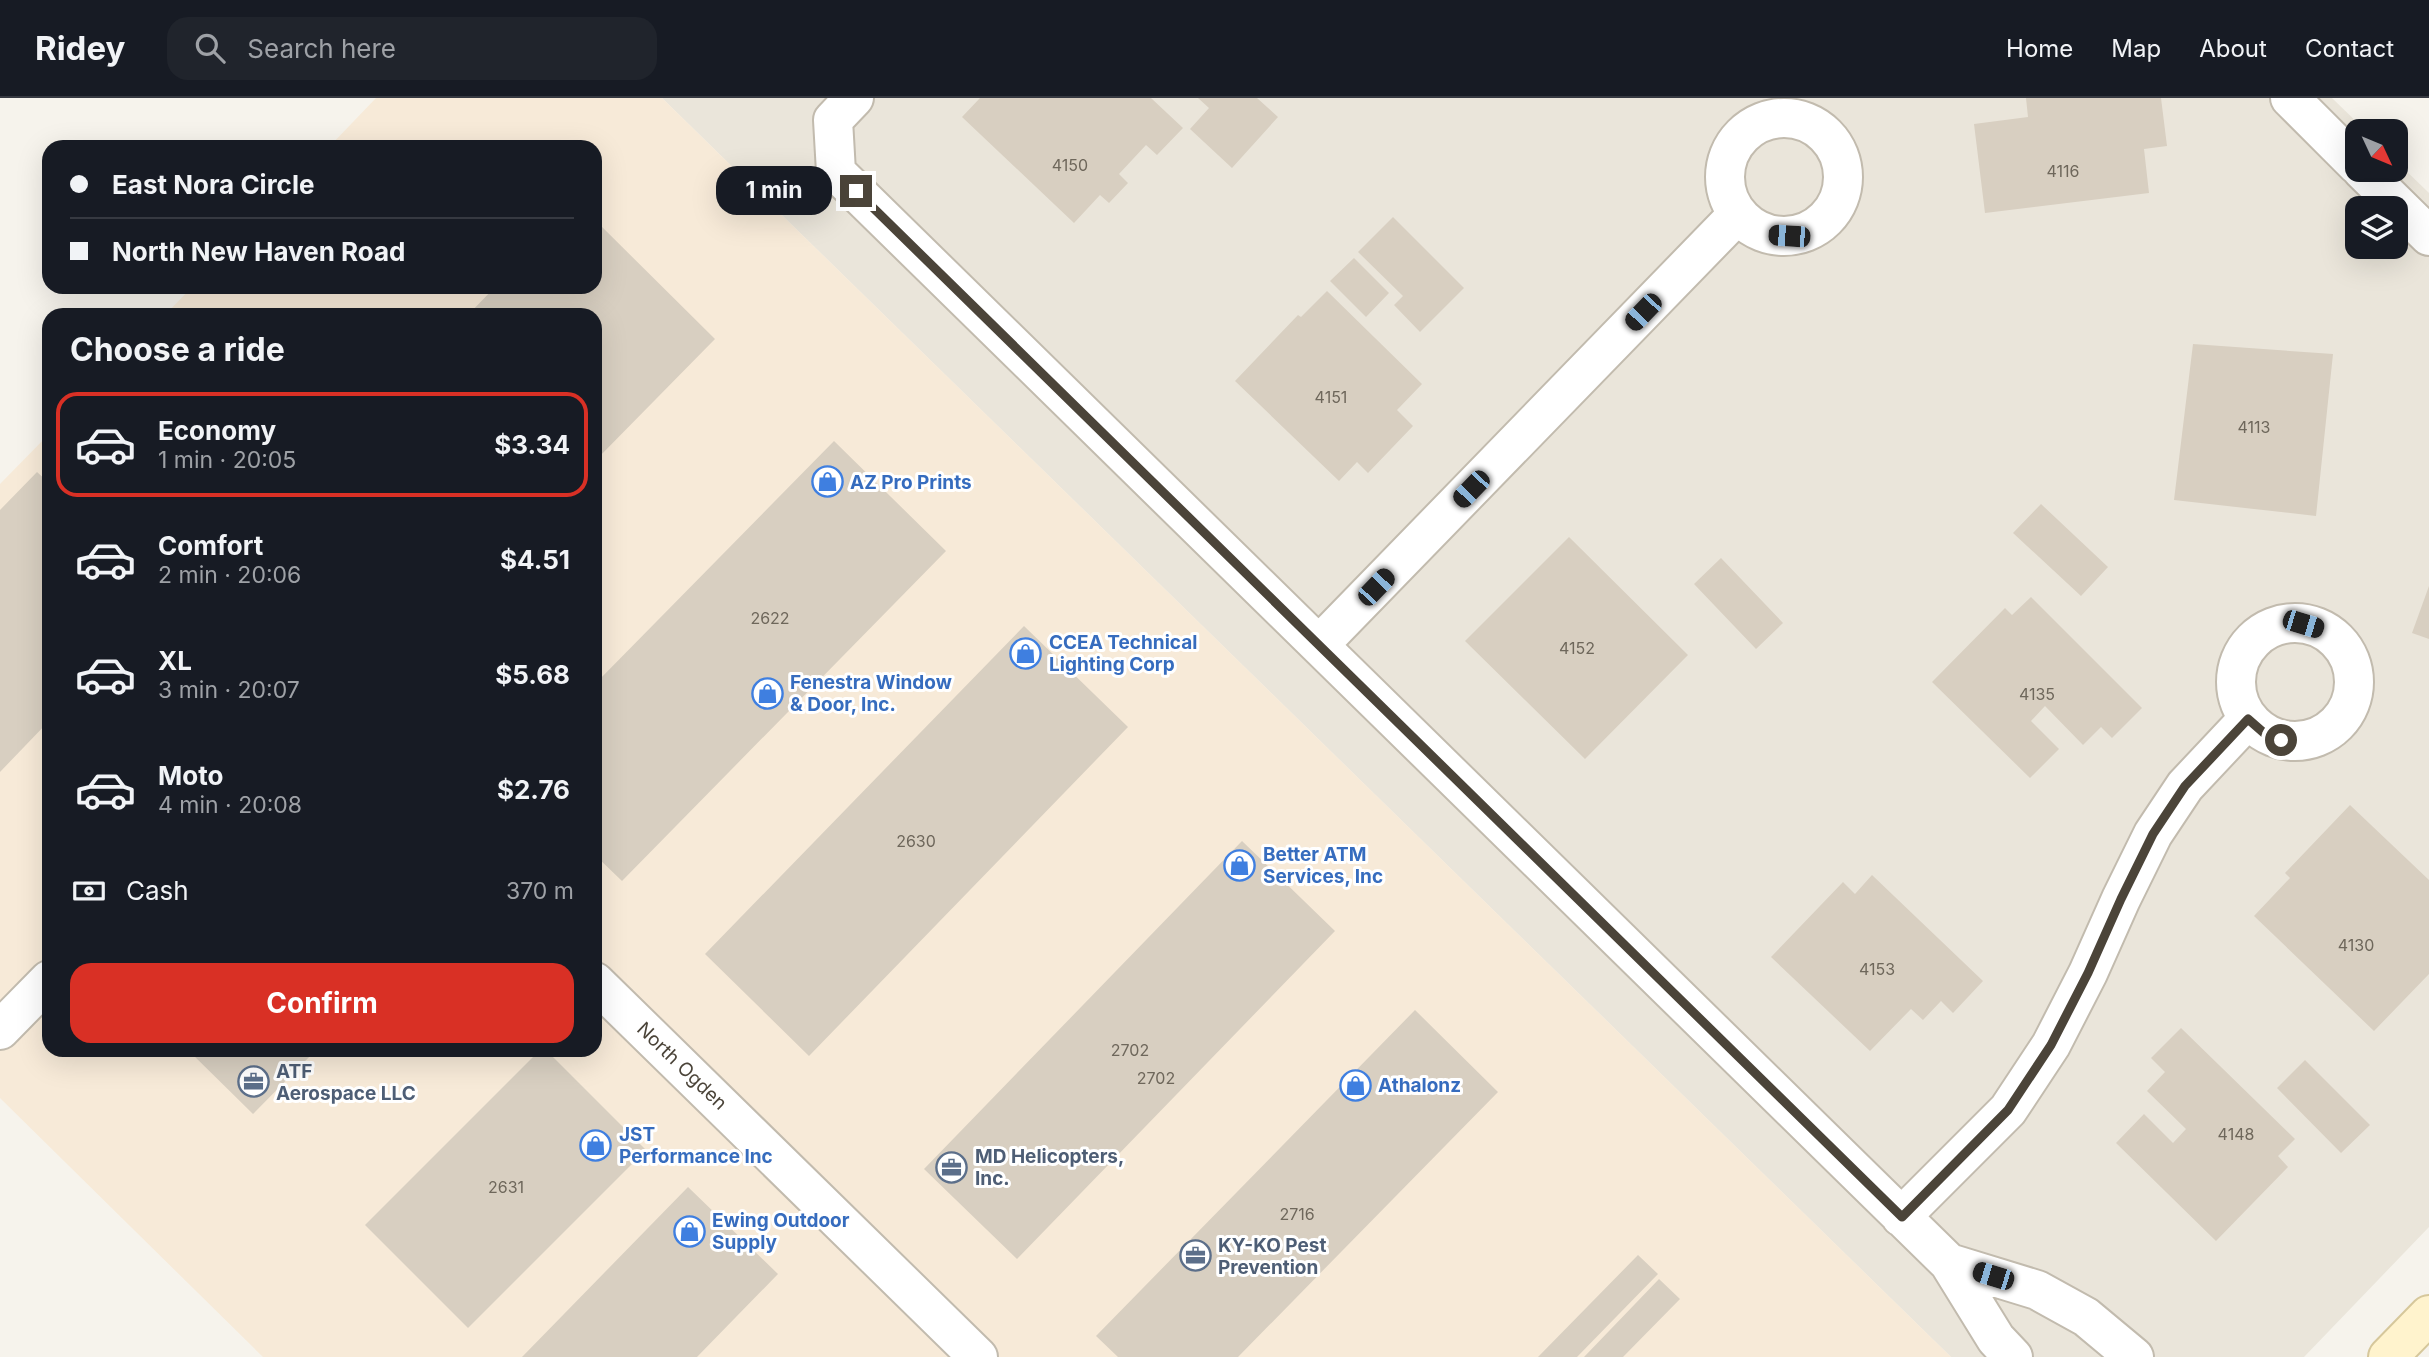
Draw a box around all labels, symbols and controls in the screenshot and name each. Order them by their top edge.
search box [167,17,657,80]
text: Ridey [35,28,125,68]
icon: search [191,29,229,67]
text: Search here [247,33,396,64]
text: Home [2006,34,2073,63]
text: Map [2111,34,2161,63]
text: About [2199,34,2267,63]
text: Contact [2305,34,2394,63]
north arrow [2345,119,2408,182]
map controls [2345,119,2408,259]
house number: 4150 [1052,155,1088,175]
house number: 4116 [2047,161,2079,181]
callout: 1 min [716,166,832,216]
text: East Nora Circle [112,169,314,200]
route end [840,175,872,207]
text: 1 min [746,176,802,204]
button: layers [2345,196,2408,259]
car [1768,224,1811,248]
text: North New Haven Road [112,236,405,267]
car [1621,290,1666,334]
text: Choose a ride [70,330,285,369]
house number: 4151 [1315,387,1347,407]
icon: car [74,413,137,476]
text: Economy [158,415,276,446]
house number: 4113 [2238,417,2270,437]
text: $3.34 [494,429,570,460]
text: 1 min · 20:05 [158,446,296,474]
shop icon: AZ Pro Prints [810,465,844,499]
car [1449,467,1494,511]
place label: AZ Pro Prints [850,471,972,494]
icon: car [74,528,137,591]
text: Comfort [158,530,263,561]
text: $4.51 [500,544,570,575]
text: 2 min · 20:06 [158,561,301,589]
car [1354,565,1399,609]
house number: 2622 [750,608,790,628]
car [2280,608,2327,640]
place label: CCEA Technical Lighting Corp [1049,631,1197,676]
shop icon: CCEA Technical Lighting Corp [1009,636,1043,670]
house number: 4152 [1559,638,1595,658]
icon: car [74,643,137,706]
text: XL [158,645,192,676]
text: $5.68 [495,659,570,690]
place label: Fenestra Window & Door, Inc. [790,671,952,716]
text: 3 min · 20:07 [158,676,300,704]
shop icon: Fenestra Window & Door, Inc. [750,676,784,710]
house number: 4135 [2019,684,2055,704]
route start [2265,724,2297,756]
icon: car [74,758,137,821]
text: Moto [158,760,223,791]
text: $2.76 [497,774,570,805]
text: 4 min · 20:08 [158,791,302,819]
house number: 2630 [896,831,936,851]
place label: Better ATM Services, Inc [1263,843,1383,888]
shop icon: Better ATM Services, Inc [1223,848,1257,882]
icon: cash [70,872,108,910]
text: Cash [126,875,189,906]
text: 370 m [506,877,574,905]
house number: 4130 [2338,935,2374,955]
house number: 4153 [1859,959,1895,979]
button: Confirm [70,963,574,1043]
street label: North Ogden [632,1017,732,1115]
house number: 2702 [1111,1040,1149,1060]
place label: ATF Aerospace LLC [276,1060,416,1105]
office icon: ATF Aerospace LLC [236,1065,270,1099]
house number: 2702 [1137,1068,1175,1088]
shop icon: Athalonz [1338,1068,1372,1102]
place label: Athalonz [1378,1074,1461,1097]
place label: JST Performance Inc [619,1123,773,1168]
house number: 4148 [2218,1124,2254,1144]
shop icon: JST Performance Inc [579,1128,613,1162]
place label: MD Helicopters, Inc. [975,1145,1124,1190]
office icon: MD Helicopters, Inc. [935,1150,969,1184]
house number: 2631 [488,1177,524,1197]
house number: 2716 [1279,1204,1315,1224]
place label: Ewing Outdoor Supply [712,1209,850,1254]
shop icon: Ewing Outdoor Supply [672,1214,706,1248]
place label: KY-KO Pest Prevention [1218,1234,1326,1279]
office icon: KY-KO Pest Prevention [1178,1239,1212,1273]
car [1970,1260,2017,1292]

